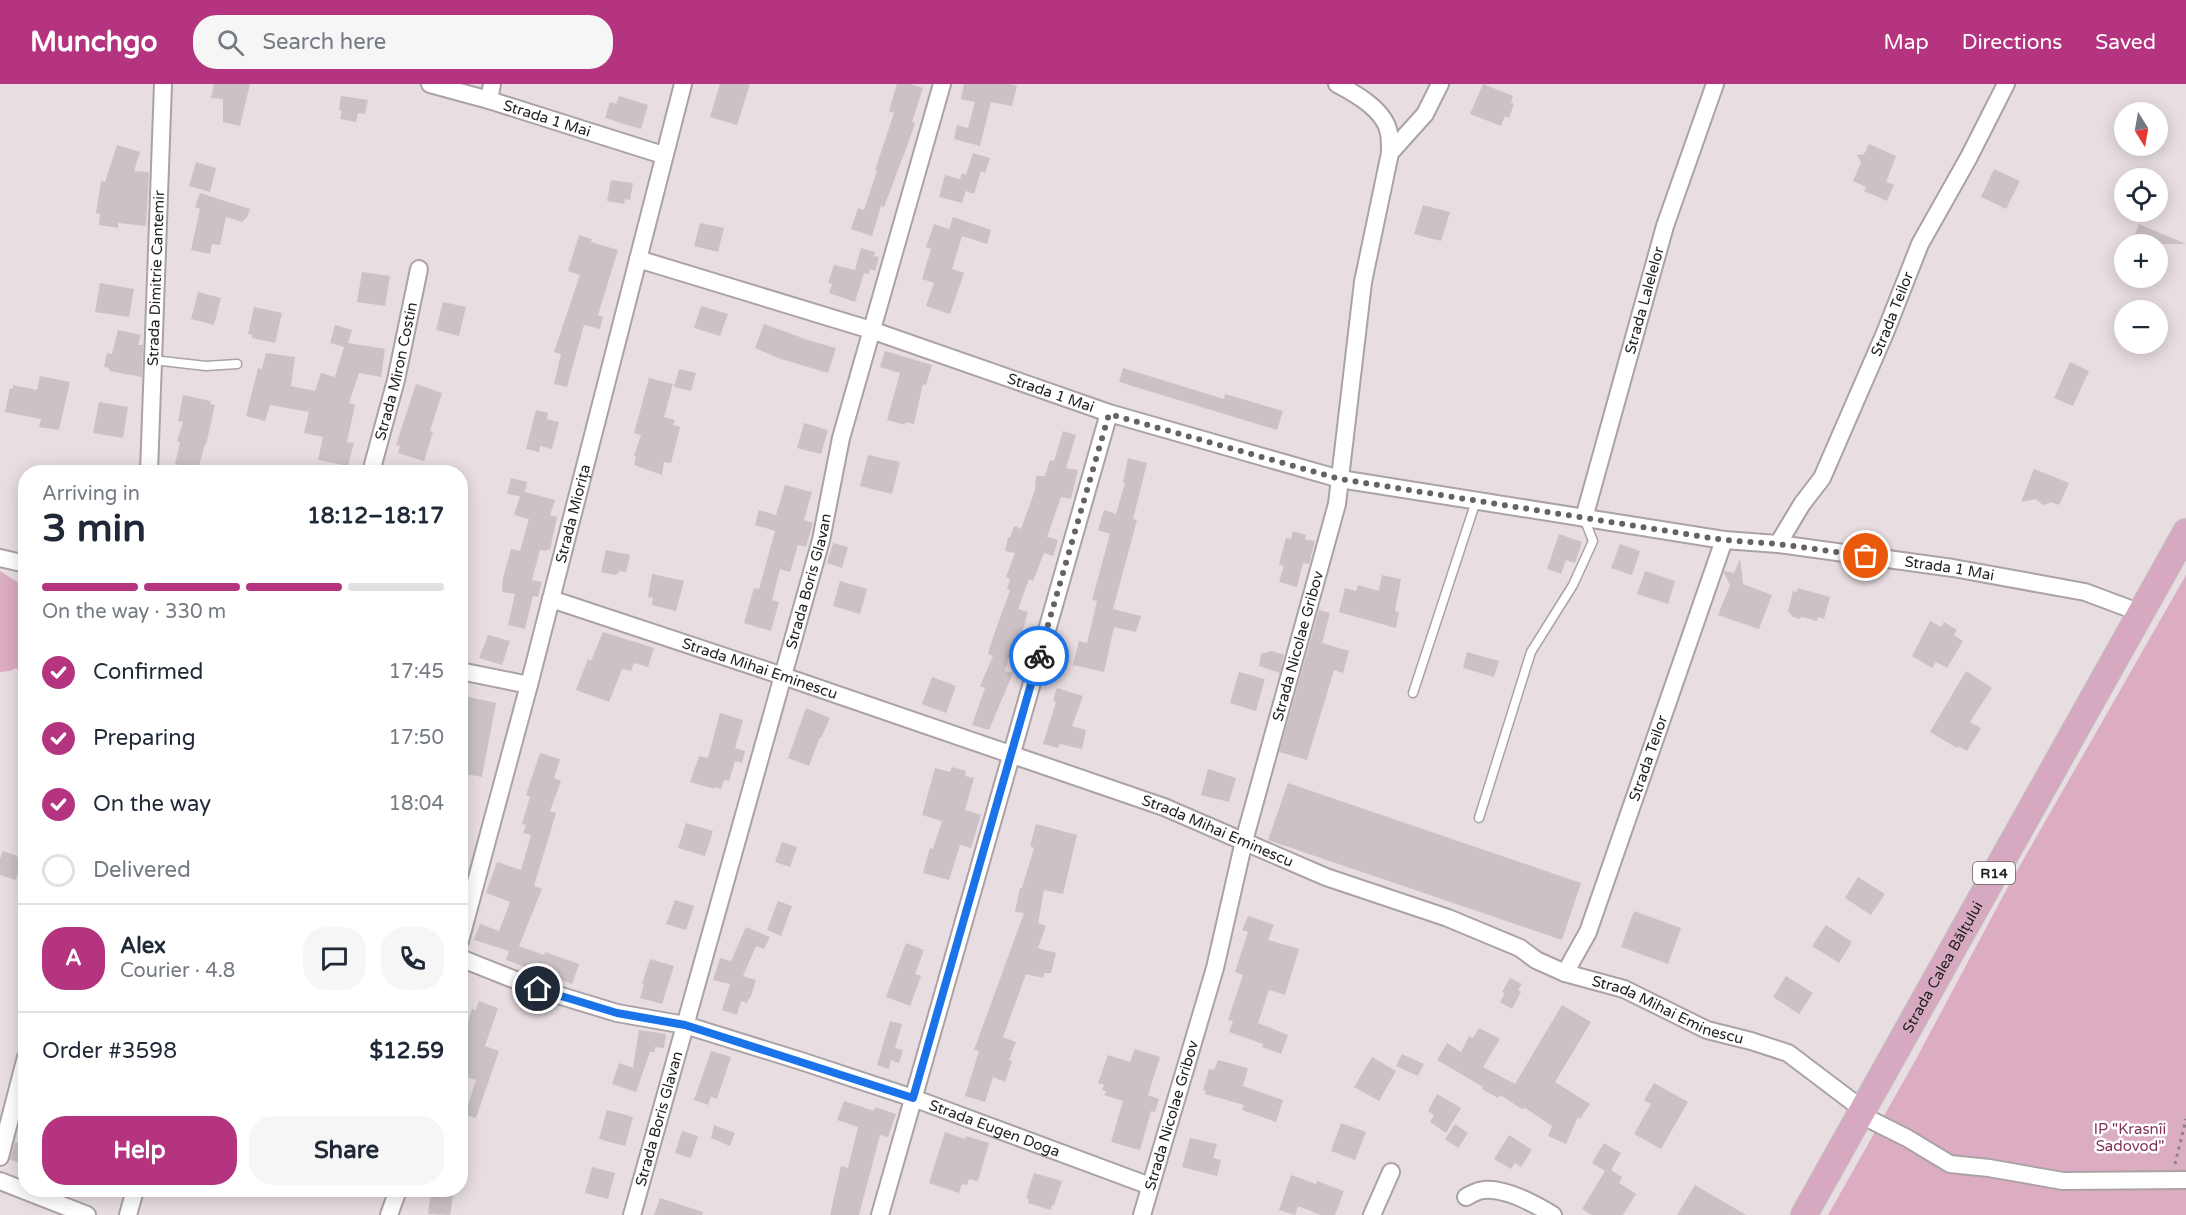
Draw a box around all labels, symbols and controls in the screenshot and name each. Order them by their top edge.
search box [193,15,613,69]
text: Munchgo [30,25,157,59]
icon: search [214,26,247,59]
text: Search here [262,29,386,55]
text: Map [1883,30,1929,55]
text: Directions [1962,30,2062,55]
text: Saved [2095,30,2156,55]
street label: Strada 1 Mai [501,96,593,141]
north arrow [2114,102,2168,156]
map controls [2114,102,2168,354]
button: locate [2114,168,2168,222]
street label: Strada Dimitrie Cantemir [144,190,168,366]
button: + [2114,234,2168,288]
street label: Strada Lalelelor [1621,244,1668,356]
street label: Strada Teilor [1867,269,1917,359]
street label: Strada Miron Costin [371,300,421,442]
button: − [2114,300,2168,354]
street label: Strada 1 Mai [1005,369,1097,416]
street label: Strada Miorița [552,462,594,565]
text: Arriving in [42,482,140,506]
text: 18:12–18:17 [307,503,444,529]
text: 3 min [42,505,146,552]
street label: Strada Boris Glavan [782,512,835,651]
pin [1840,530,1891,581]
icon: bag [1849,539,1882,572]
street label: Strada 1 Mai [1903,552,1996,584]
street label: Strada Nicolae Gribov [1268,569,1327,723]
text: On the way · 330 m [42,600,226,624]
courier [1009,626,1069,686]
street label: Strada Mihai Eminescu [680,634,840,703]
icon: bike [1023,640,1056,673]
icon: check [42,656,75,689]
text: Confirmed [93,659,203,685]
text: 17:45 [389,660,444,684]
street label: Strada Teilor [1625,713,1672,804]
icon: check [42,722,75,755]
text: Preparing [93,725,196,751]
text: 17:50 [389,726,444,750]
icon: check [42,788,75,821]
text: On the way [93,791,211,817]
street label: Strada Mihai Eminescu [1139,791,1296,871]
text: 18:04 [389,792,444,816]
text: Delivered [93,857,191,883]
road number: R14 [1973,862,2015,884]
street label: Strada Calea Bălțului [1899,898,1987,1036]
button: chat [303,927,366,990]
button: phone [381,927,444,990]
text: Alex [120,933,166,959]
text: A [65,945,82,971]
text: Courier · 4.8 [120,959,235,983]
pin [512,963,563,1014]
icon: home [521,972,554,1005]
street label: Strada Mihai Eminescu [1590,972,1746,1048]
text: Order #3598 [42,1038,177,1064]
text: $12.59 [369,1038,444,1064]
street label: Strada Nicolae Gribov [1141,1038,1202,1192]
street label: Strada Boris Glavan [631,1049,686,1188]
street label: Strada Eugen Doga [927,1096,1063,1161]
button: Help [42,1116,237,1185]
button: Share [249,1116,444,1185]
park label: IP "Krasnîi Sadovod" [2094,1120,2166,1155]

